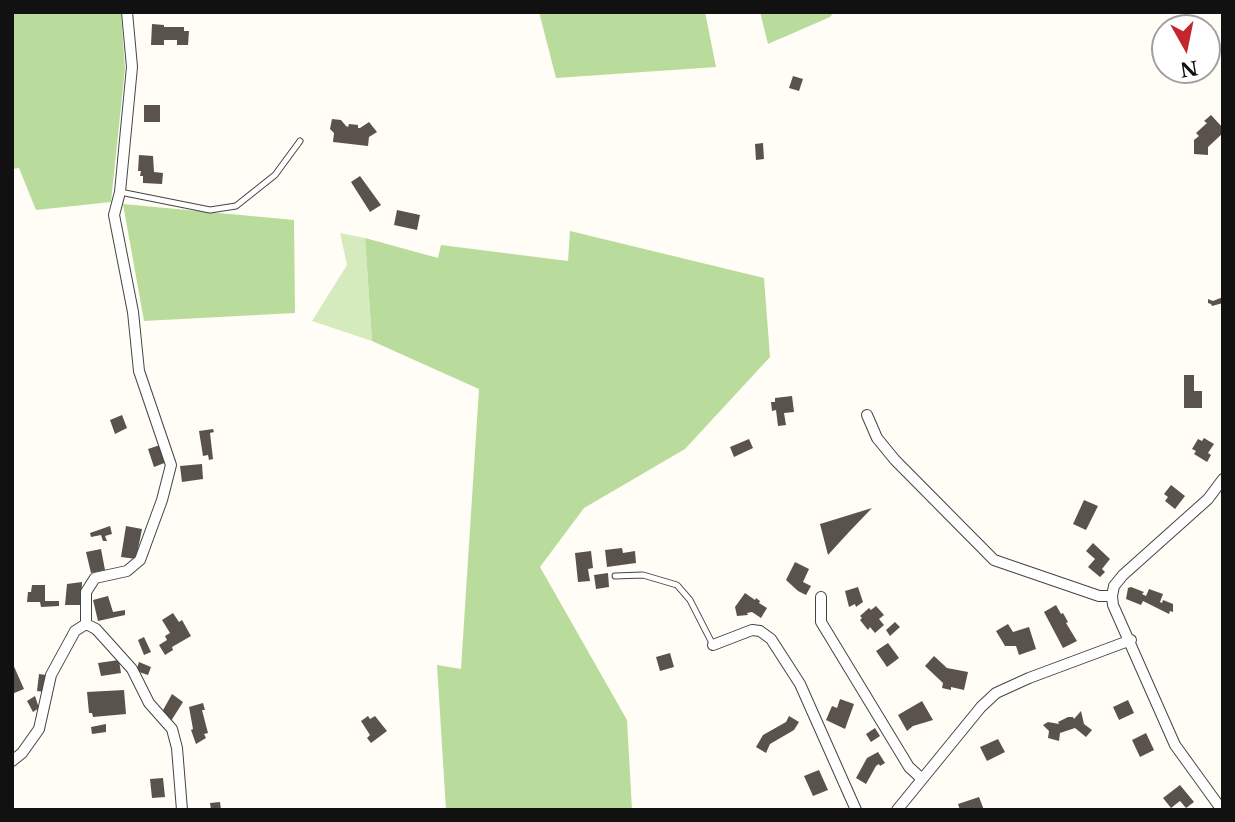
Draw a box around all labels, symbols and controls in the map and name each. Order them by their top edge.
north arrow [1151,14,1221,84]
text: N [1178,56,1200,81]

